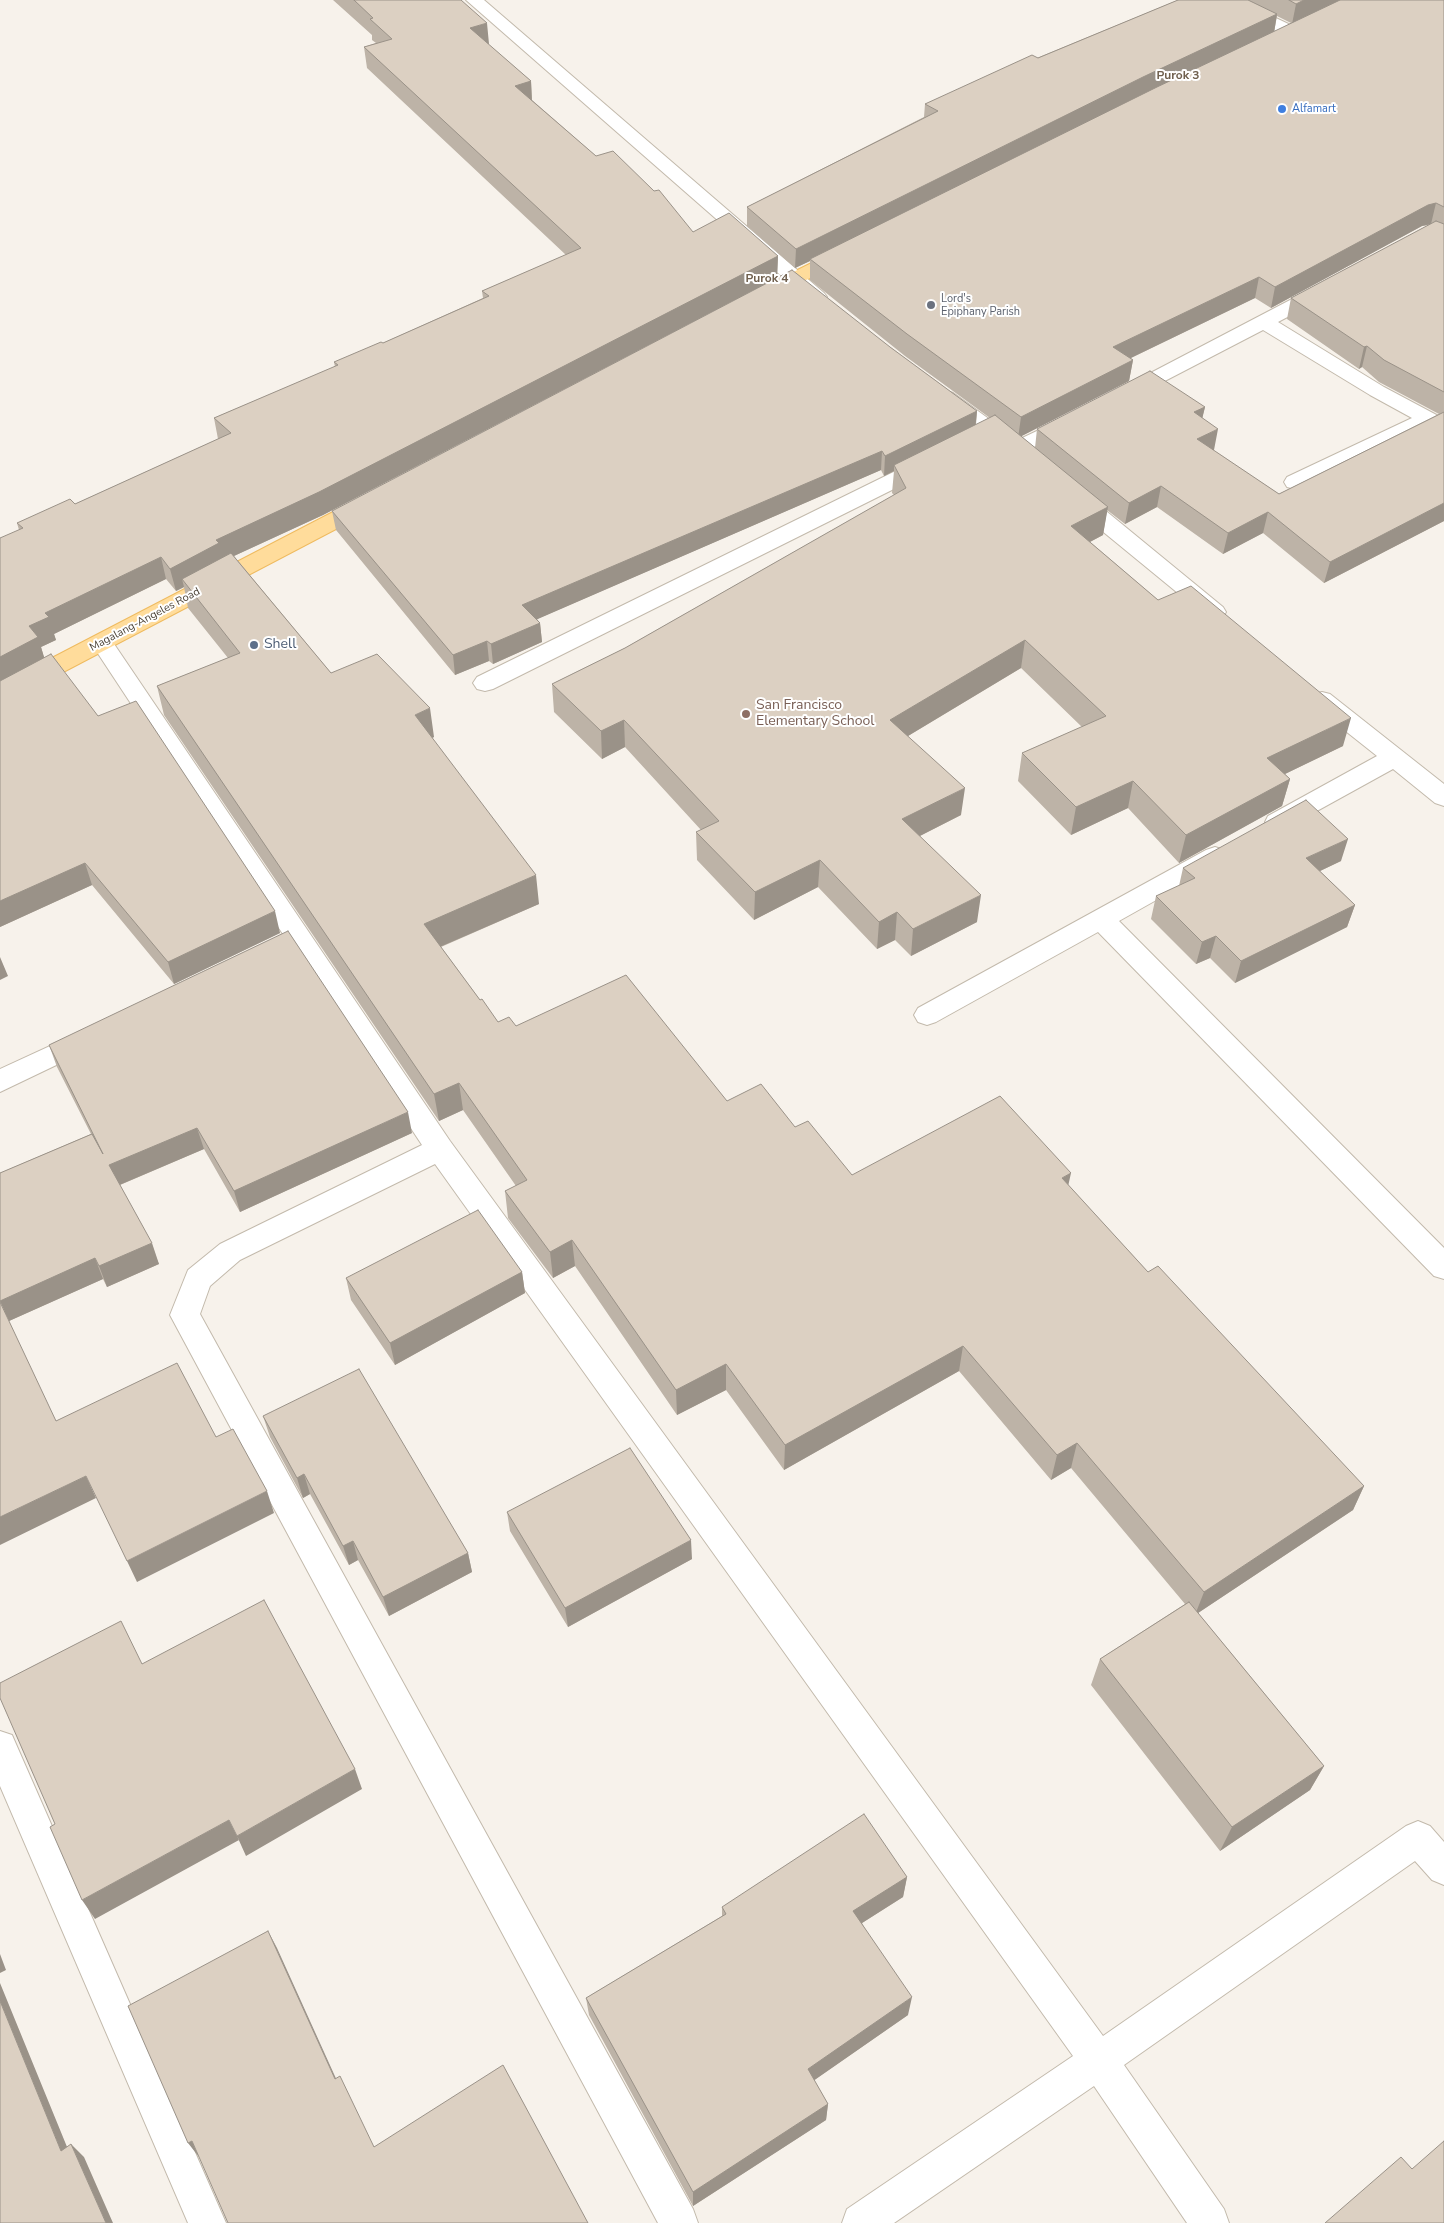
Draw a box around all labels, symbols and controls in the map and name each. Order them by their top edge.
district label: Purok 3 [1156,69,1200,83]
place label: Alfamart [1292,102,1336,116]
marker: Alfamart [1276,103,1288,115]
district label: Purok 4 [745,272,789,286]
place label: Lord's Epiphany Parish [941,292,1020,318]
marker: Lord's Epiphany Parish [925,299,937,311]
street label: Magalang-Angeles Road [88,585,202,655]
place label: Shell [264,637,296,653]
marker: Shell [248,639,260,651]
place label: San Francisco Elementary School [756,698,874,730]
marker: San Francisco Elementary School [740,708,752,720]

